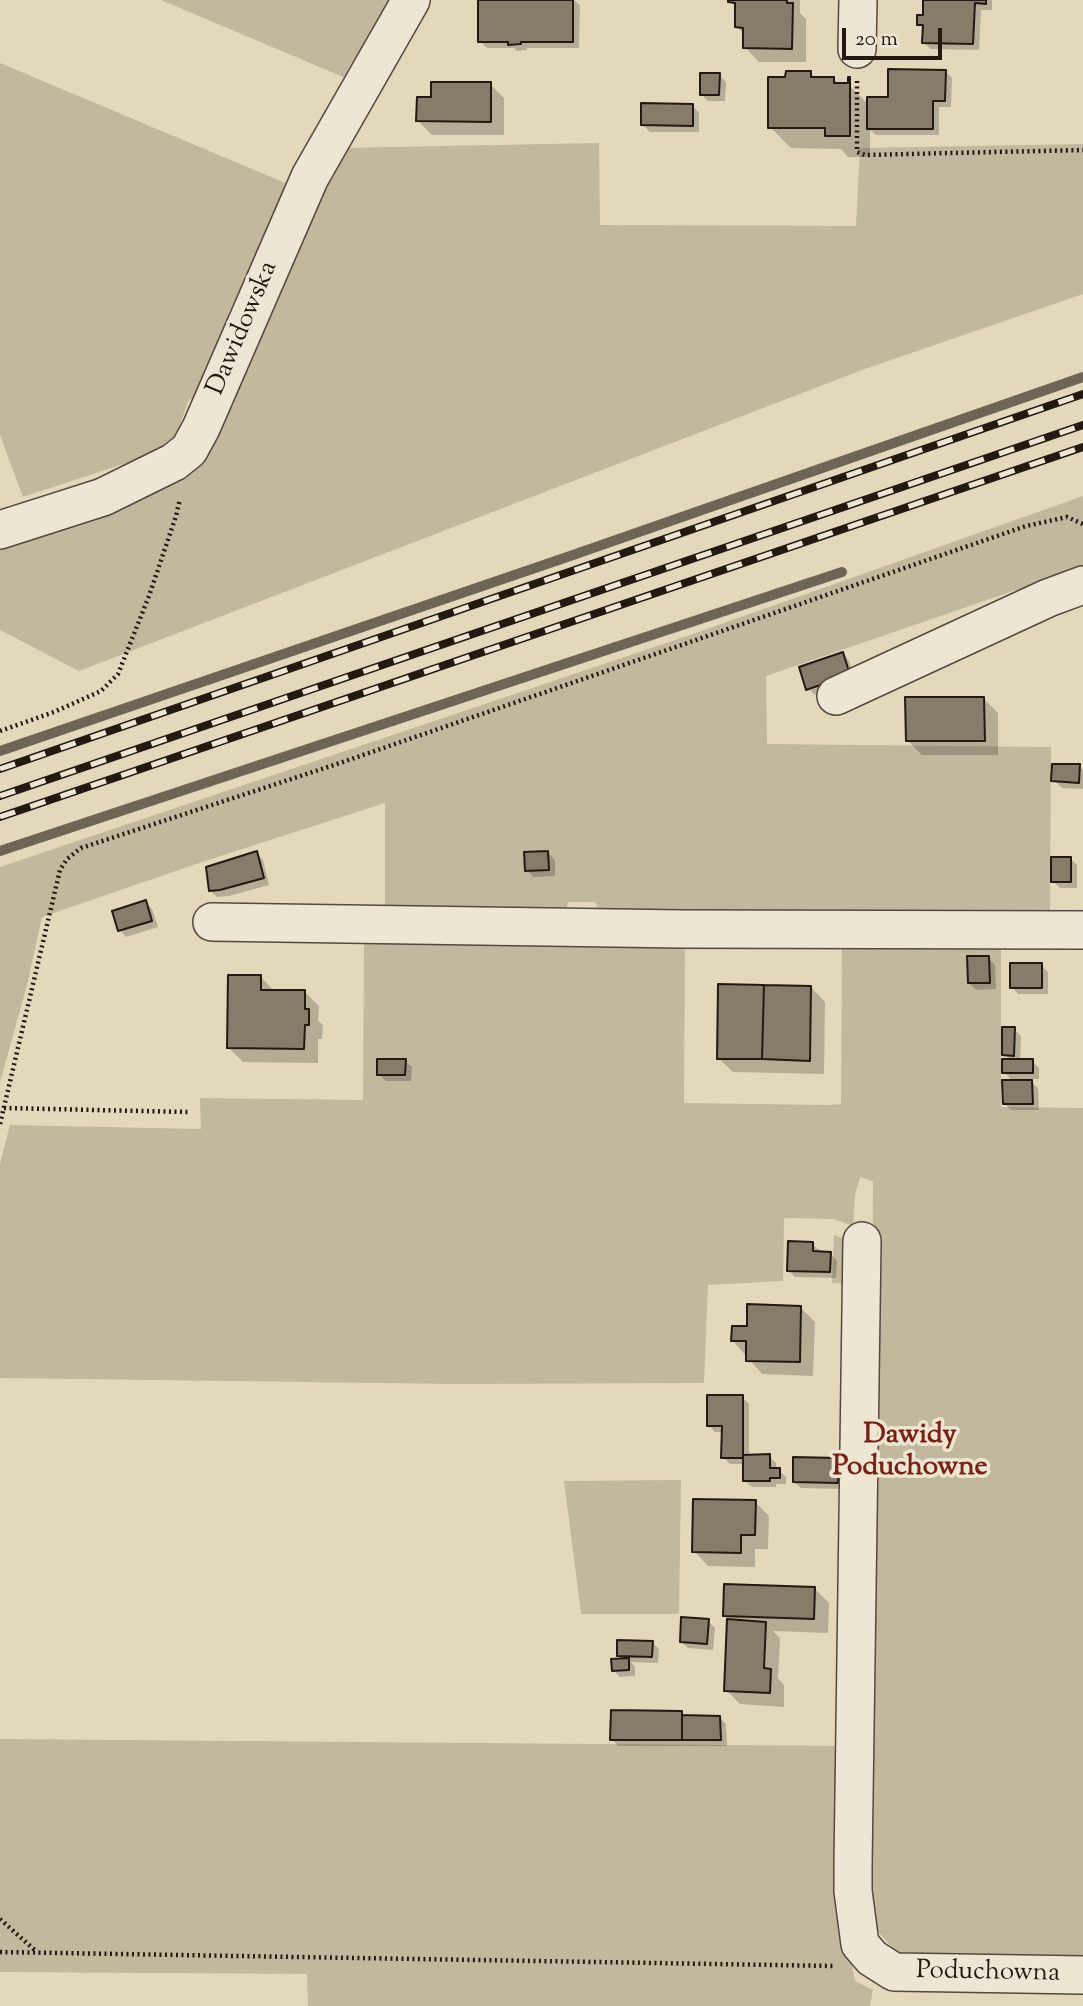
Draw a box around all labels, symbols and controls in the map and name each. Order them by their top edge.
scale bar [845,14,945,58]
text: 20 m [855,25,898,55]
street label: Dawidowska [202,257,286,401]
district label: Dawidy Poduchowne [832,1420,988,1486]
street label: Poduchowna [916,1957,1060,1991]

